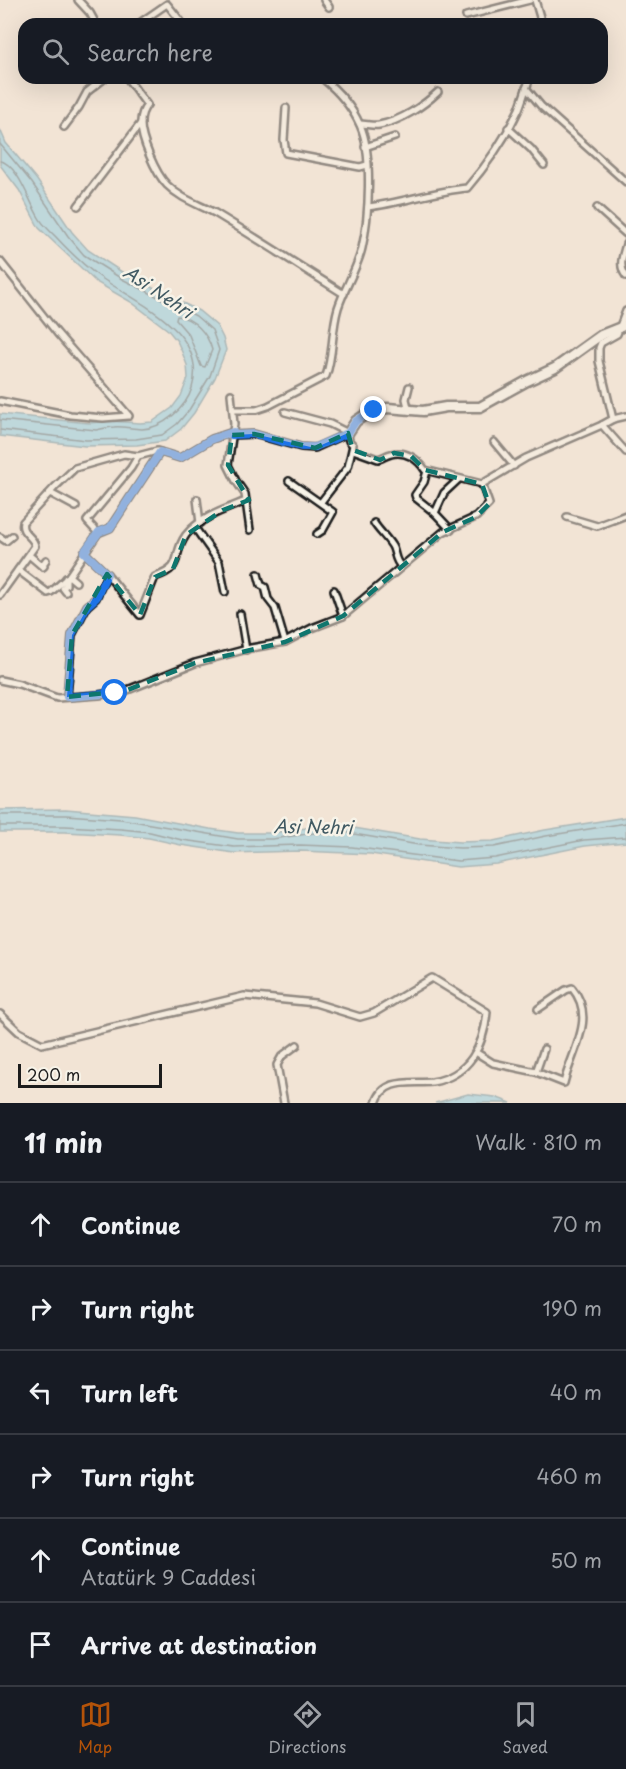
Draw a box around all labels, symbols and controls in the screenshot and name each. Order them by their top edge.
search box [18,18,608,84]
icon: search [39,35,72,68]
text: Search here [87,35,213,68]
water label: Asi Nehri [119,258,202,326]
route end [360,396,386,422]
route start [101,679,127,705]
water label: Asi Nehri [273,812,356,840]
scale bar [18,1061,162,1088]
text: 200 m [27,1062,80,1086]
text: 11 min [24,1123,103,1162]
text: Walk · 810 m [475,1127,602,1157]
icon: ahead [24,1208,57,1241]
text: Continue [81,1208,180,1241]
text: 70 m [552,1209,602,1239]
icon: right [24,1292,57,1325]
text: Turn right [81,1292,194,1325]
text: 190 m [543,1293,602,1323]
icon: left [24,1376,57,1409]
text: Turn left [81,1376,178,1409]
text: 40 m [550,1377,602,1407]
icon: right [24,1460,57,1493]
text: Turn right [81,1460,194,1493]
text: 460 m [536,1461,602,1491]
text: Continue [81,1529,180,1562]
icon: ahead [24,1544,57,1577]
text: 50 m [550,1545,602,1575]
text: Atatürk 9 Caddesi [81,1562,256,1592]
icon: arrive [24,1628,57,1661]
text: Arrive at destination [81,1628,317,1661]
tab: Map [78,1698,112,1758]
tab: Directions [268,1698,346,1758]
tab: Saved [502,1698,548,1758]

